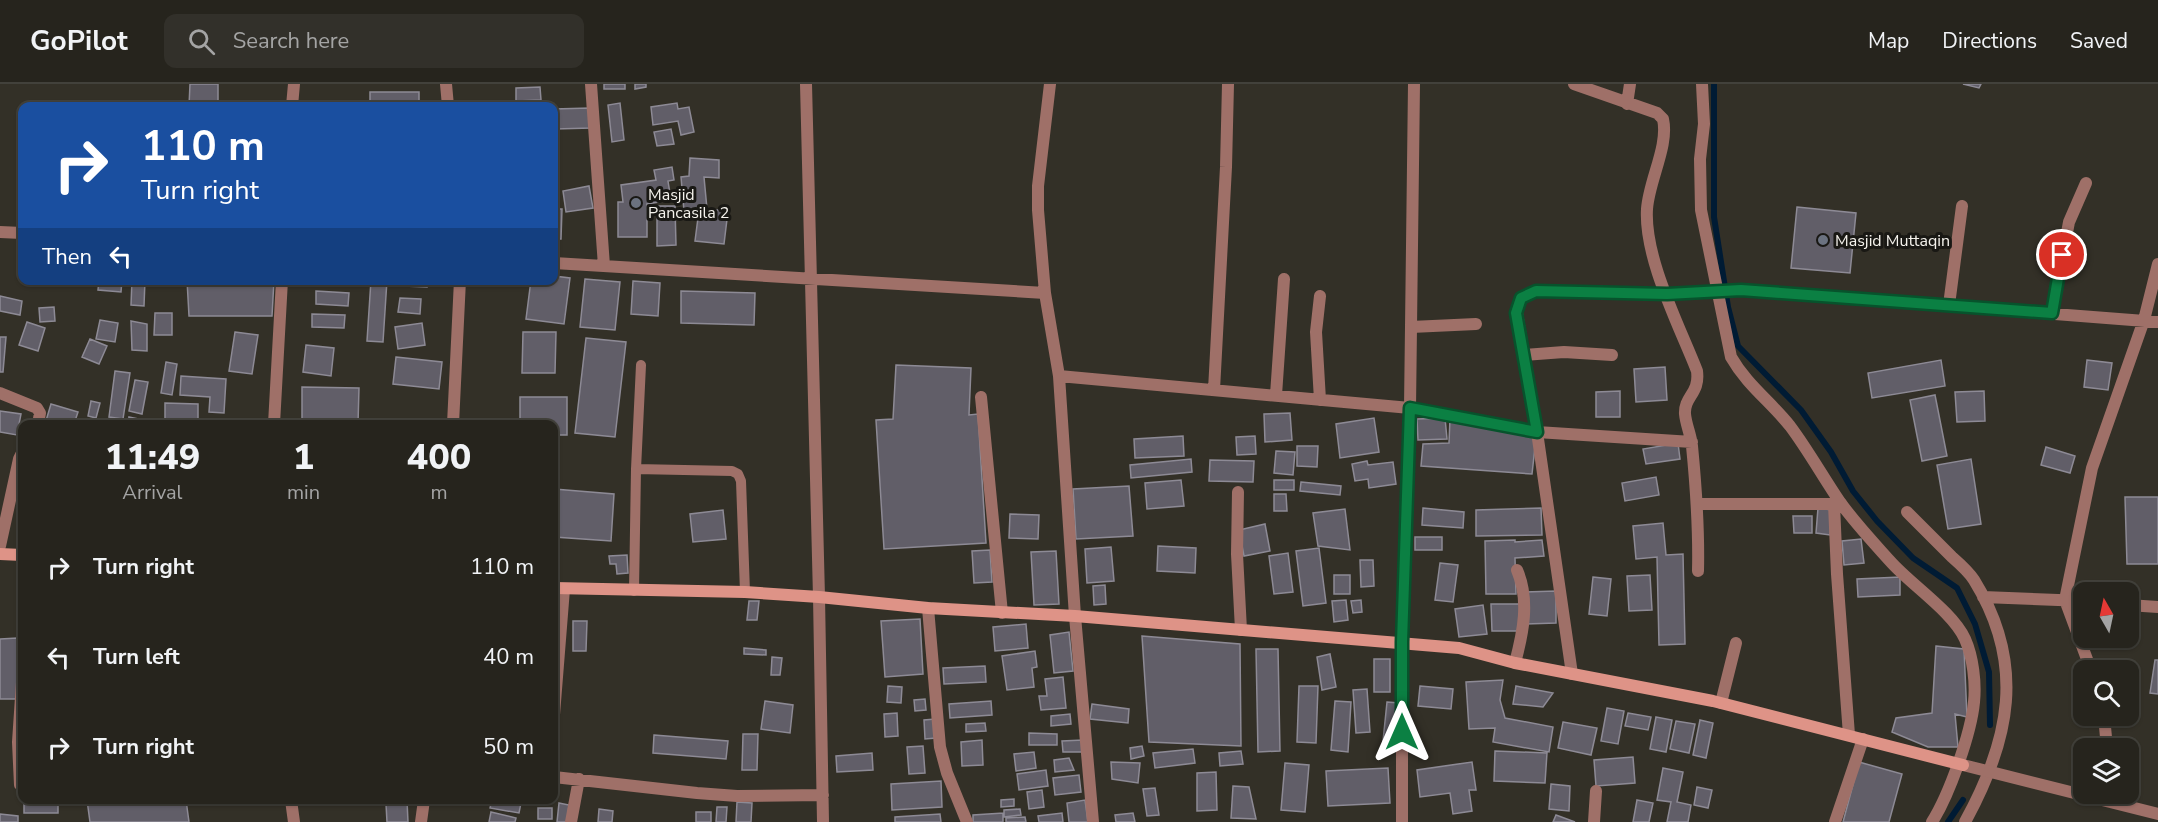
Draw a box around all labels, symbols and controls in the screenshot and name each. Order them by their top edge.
search box [164,14,584,68]
text: GoPilot [30,22,128,60]
icon: search [185,25,218,58]
text: Search here [233,26,349,56]
text: Map [1868,27,1909,55]
text: Directions [1942,27,2037,55]
text: Saved [2070,27,2128,55]
text: 110 m [141,118,265,175]
icon: right [42,126,120,204]
text: Turn right [141,172,259,209]
place label: Masjid Pancasila 2 [648,184,729,224]
marker: Masjid Pancasila 2 [629,196,643,210]
pin [2036,229,2087,280]
place label: Masjid Muttaqin [1835,230,1950,252]
marker: Masjid Muttaqin [1816,233,1830,247]
icon: arrive [2045,238,2078,271]
icon: left [104,240,137,273]
text: Then [42,242,92,272]
text: 11:49 [105,433,200,482]
text: 1 [293,433,314,482]
text: 400 [407,433,471,482]
text: Arrival [122,479,183,506]
text: min [287,479,320,506]
text: m [430,479,448,506]
icon: right [42,551,75,584]
text: Turn right [93,552,194,582]
text: 110 m [470,552,534,582]
north arrow [2073,582,2139,648]
map controls [2073,582,2139,804]
icon: left [42,641,75,674]
text: Turn left [93,642,180,672]
text: 40 m [483,642,534,672]
button: search [2073,660,2139,726]
position arrow [1370,700,1434,764]
icon: right [42,731,75,764]
text: Turn right [93,732,194,762]
text: 50 m [483,732,534,762]
button: layers [2073,738,2139,804]

